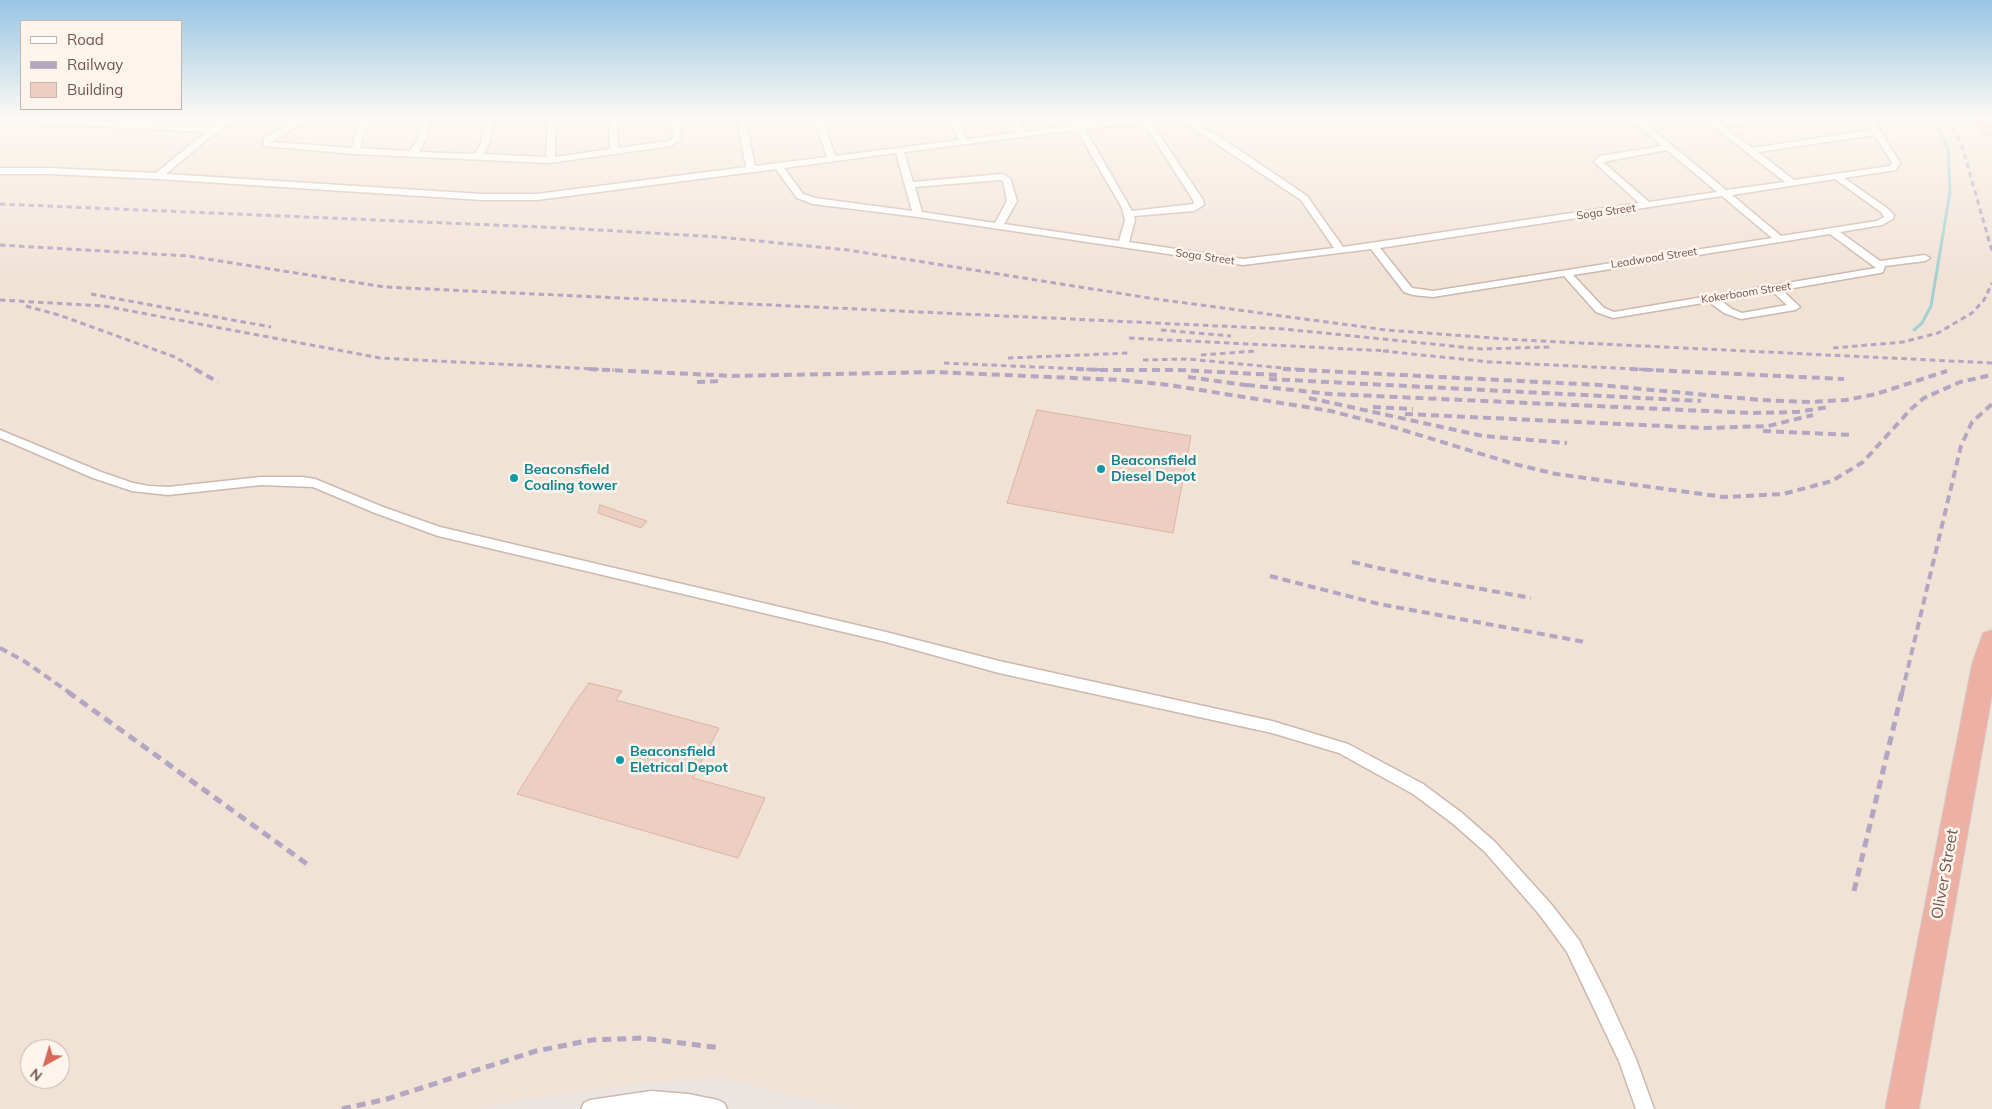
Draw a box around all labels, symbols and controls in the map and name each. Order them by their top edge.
legend [20,20,182,110]
text: Road [67,30,104,49]
text: Railway [67,55,123,74]
text: Building [67,80,123,99]
street label: Soga Street [1576,201,1636,223]
street label: Leadwood Street [1610,245,1698,271]
street label: Soga Street [1175,246,1235,268]
street label: Kokerboom Street [1700,279,1792,307]
place label: Beaconsfield Diesel Depot [1111,453,1196,486]
place label: Beaconsfield Coaling tower [524,462,617,494]
marker: Beaconsfield Diesel Depot [1095,463,1107,475]
marker: Beaconsfield Coaling tower [508,472,520,484]
place label: Beaconsfield Eletrical Depot [630,744,728,776]
marker: Beaconsfield Eletrical Depot [614,754,626,766]
street label: Oliver Street [1928,827,1962,921]
north arrow [20,1039,70,1089]
text: N [26,1065,46,1085]

